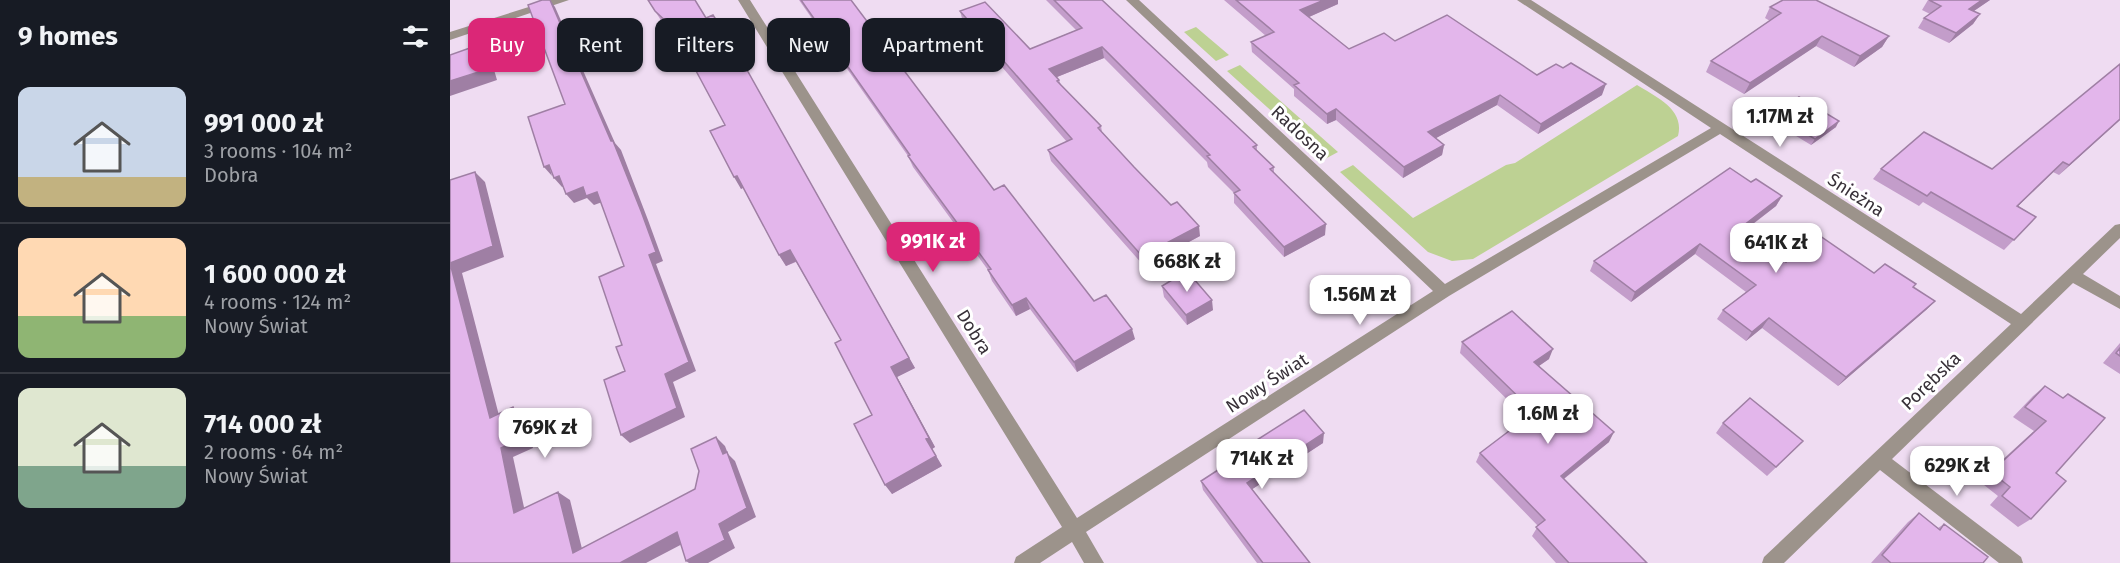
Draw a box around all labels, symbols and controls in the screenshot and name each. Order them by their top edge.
chip: Buy [468,18,545,72]
chip: Rent [557,18,643,72]
chip: Filters [655,18,755,72]
chip: New [767,18,850,72]
chip: Apartment [862,18,1005,72]
icon: filters [399,20,432,53]
text: 9 homes [18,21,118,52]
pin: 1.17M zł [1718,97,1842,148]
street label: Radosna [1267,101,1333,165]
text: 1.17M zł [1746,104,1814,128]
text: 991 000 zł [204,108,324,139]
icon: home [66,111,138,183]
text: 3 rooms · 104 m² [204,139,352,163]
text: Dobra [204,163,258,187]
street label: Śnieżna [1823,169,1889,221]
pin: 991K zł [878,222,988,273]
pin: 641K zł [1721,223,1831,274]
text: 991K zł [901,229,965,253]
text: 641K zł [1744,230,1808,254]
pin: 668K zł [1132,242,1242,293]
text: 668K zł [1153,249,1221,273]
text: 1 600 000 zł [204,259,346,290]
icon: home [66,262,138,334]
pin: 1.56M zł [1298,275,1422,326]
text: 1.56M zł [1324,282,1396,306]
text: 4 rooms · 124 m² [204,290,351,314]
street label: Dobra [952,305,996,359]
text: Nowy Świat [204,314,308,338]
street label: Porębska [1897,347,1965,415]
street label: Nowy Świat [1222,348,1313,418]
pin: 1.6M zł [1493,394,1603,445]
text: 1.6M zł [1517,401,1579,425]
pin: 769K zł [490,408,600,459]
text: 714 000 zł [204,409,321,440]
icon: home [66,412,138,484]
text: 769K zł [513,415,577,439]
pin: 714K zł [1207,439,1317,490]
text: 2 rooms · 64 m² [204,440,343,464]
text: 714K zł [1230,446,1294,470]
pin: 629K zł [1902,446,2012,497]
text: 629K zł [1924,453,1990,477]
text: Nowy Świat [204,464,308,488]

